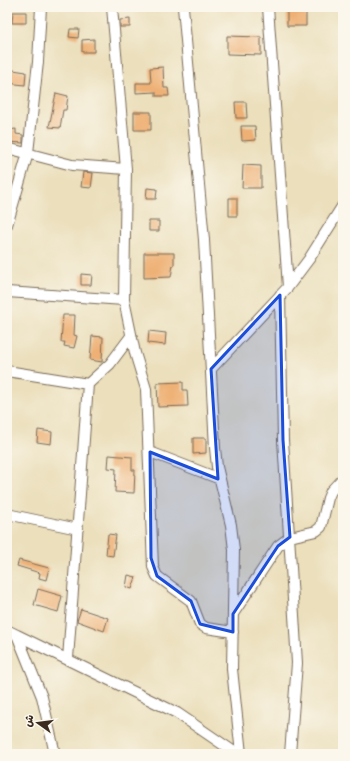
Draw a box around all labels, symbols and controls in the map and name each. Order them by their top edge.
north arrow [18,703,58,743]
text: ش [21,713,37,728]

